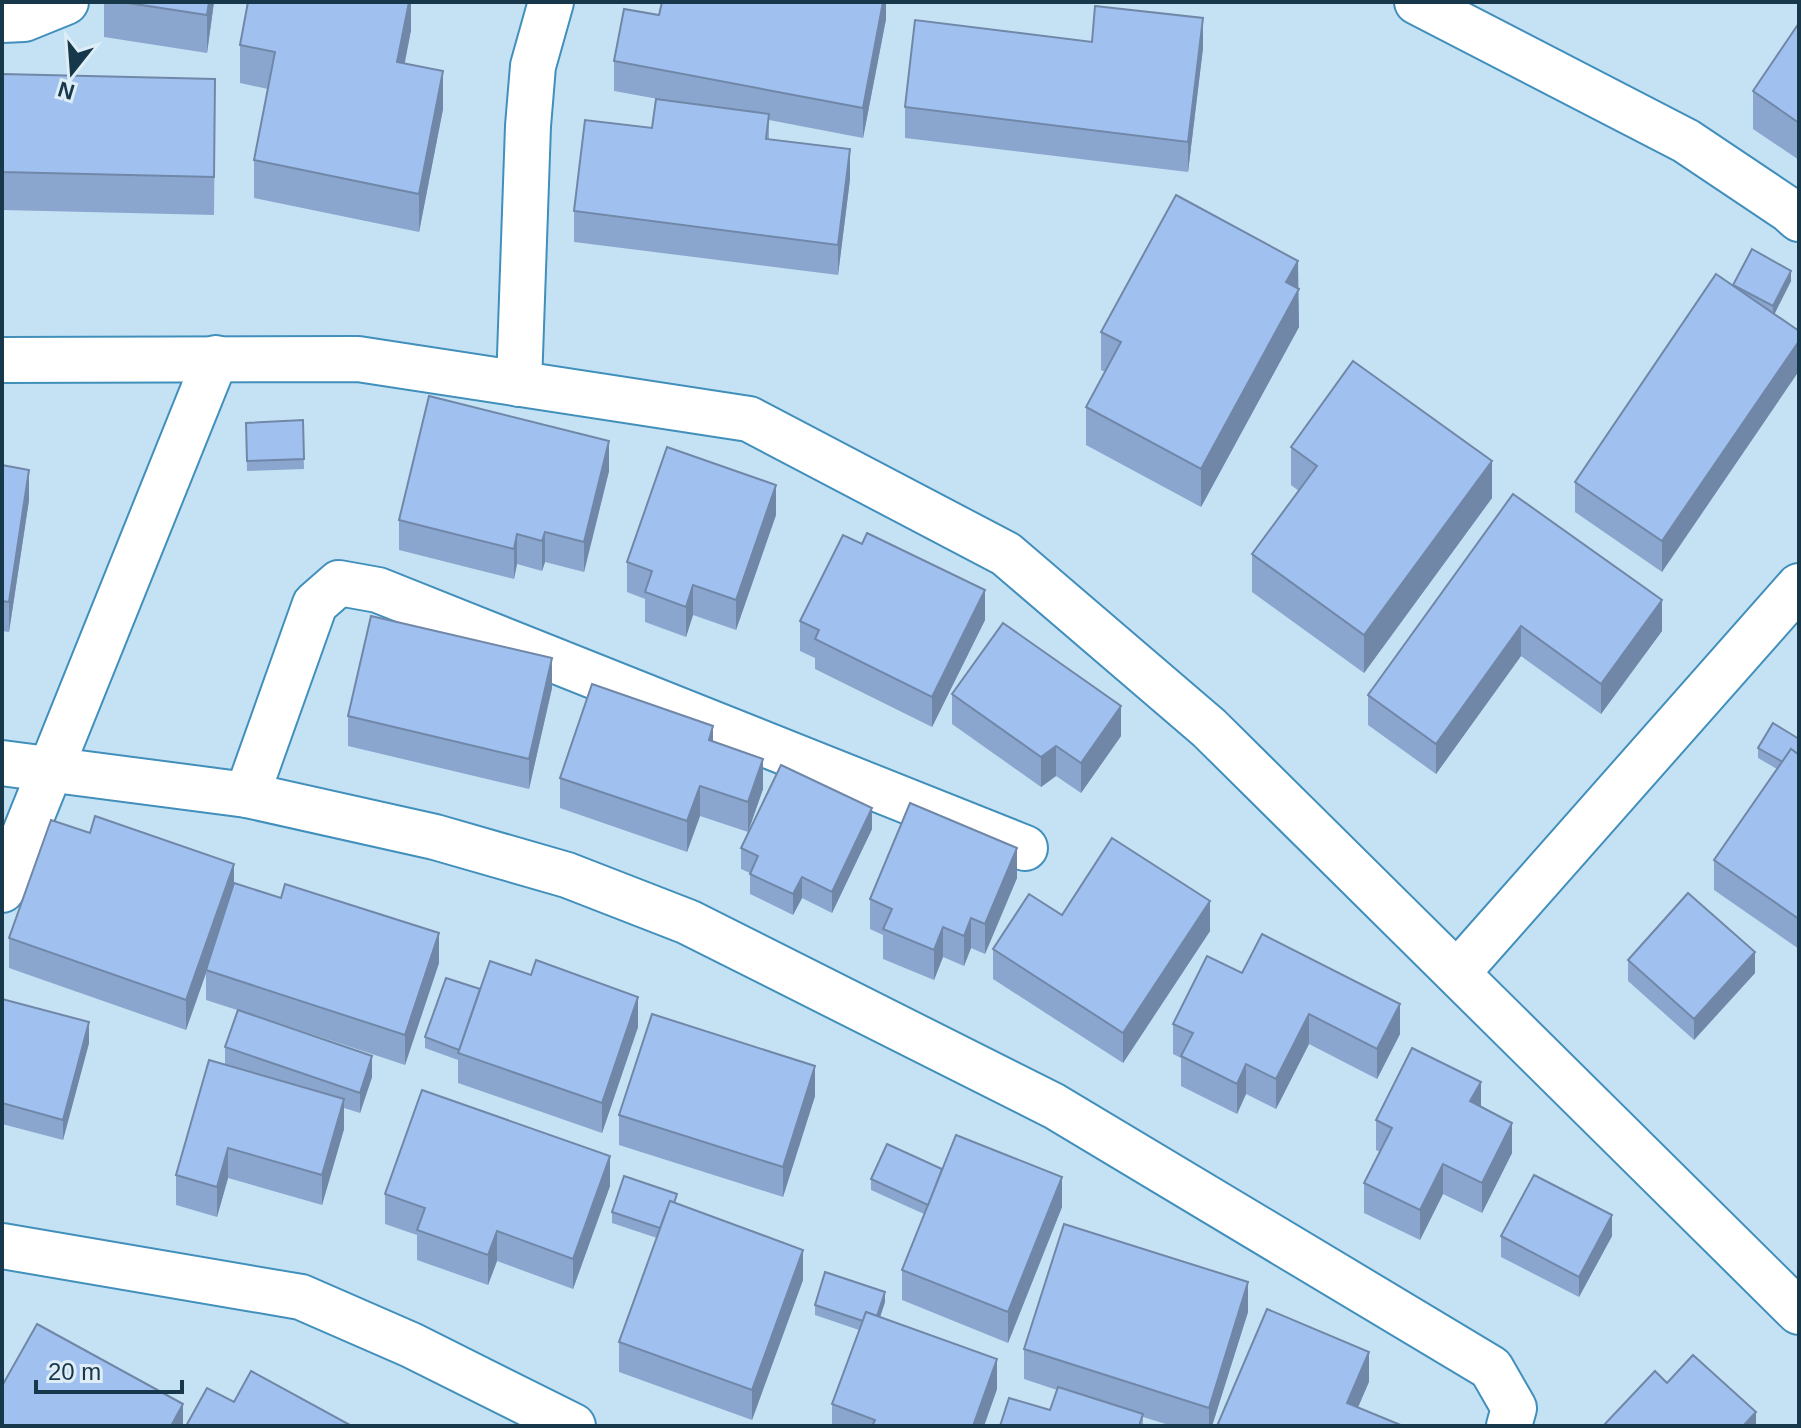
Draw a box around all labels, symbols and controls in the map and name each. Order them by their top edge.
north arrow [32,32,112,112]
text: N [55,76,78,105]
scale bar [36,1344,182,1394]
text: 20 m [48,1358,101,1385]

